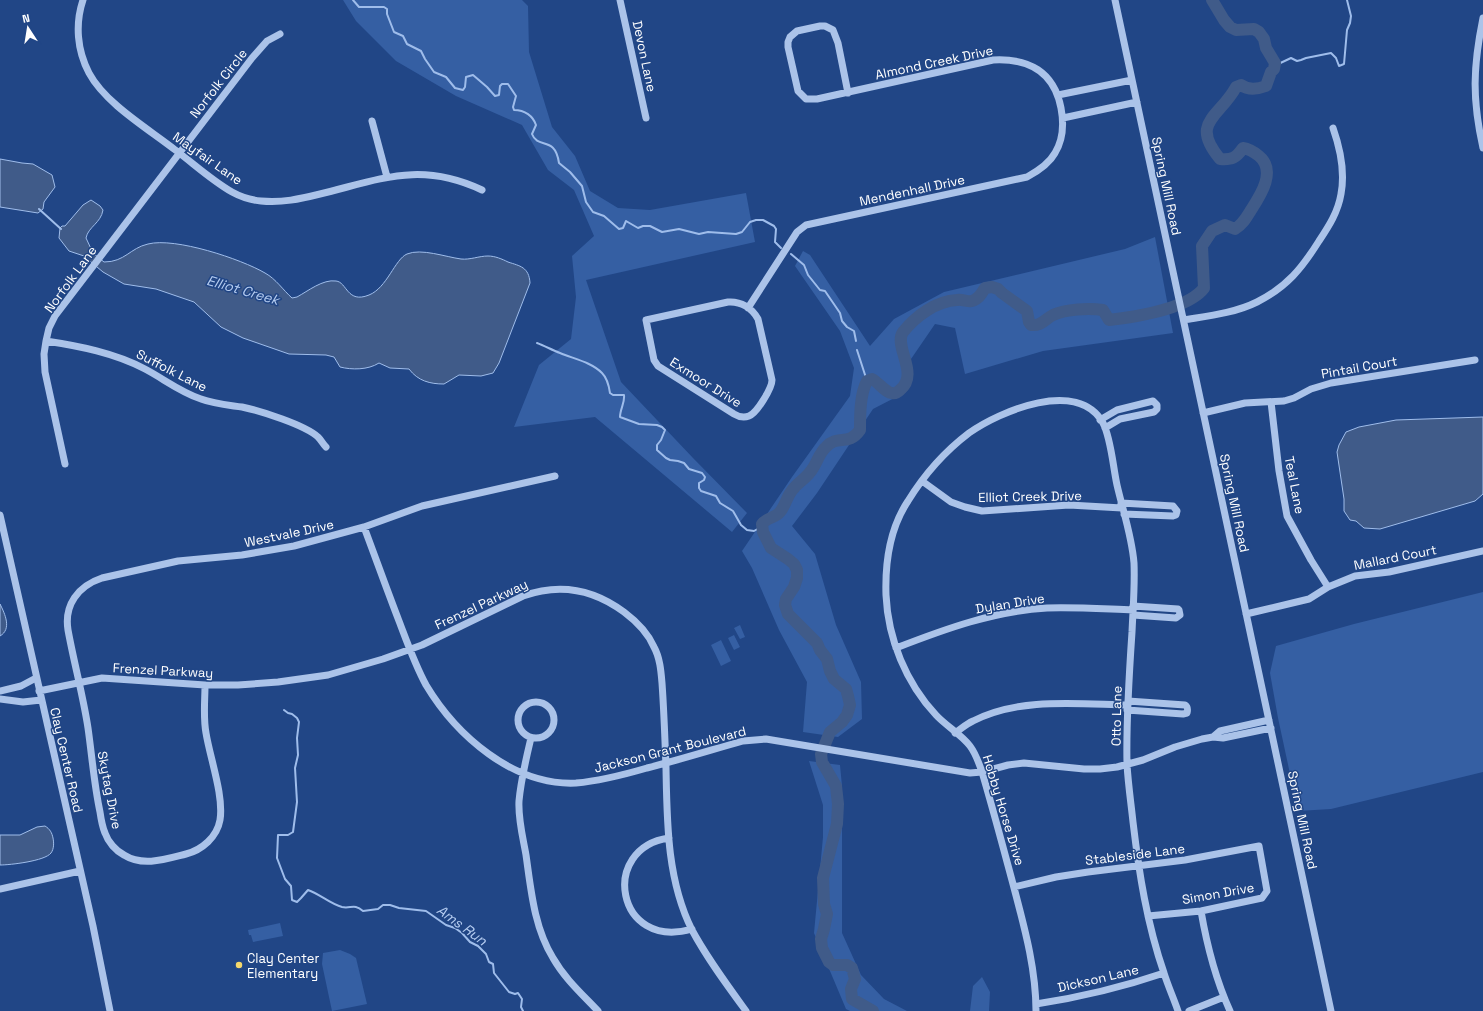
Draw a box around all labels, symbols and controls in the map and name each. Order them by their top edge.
north arrow [8,8,48,48]
text: N [21,11,31,26]
street label: Devon Lane [629,19,660,93]
street label: Almond Creek Drive [874,42,995,83]
street label: Norfolk Circle [186,45,251,121]
street label: Mayfair Lane [170,128,246,189]
street label: Spring Mill Road [1148,135,1185,237]
street label: Mendenhall Drive [858,171,966,210]
street label: Norfolk Lane [40,242,100,316]
water label: Elliot Creek [205,271,283,309]
street label: Suffolk Lane [133,345,210,396]
street label: Pintail Court [1320,352,1399,383]
street label: Exmoor Drive [667,354,745,411]
street label: Spring Mill Road [1216,452,1253,554]
street label: Teal Lane [1281,455,1308,515]
street label: Elliot Creek Drive [978,487,1082,506]
street label: Westvale Drive [243,516,335,551]
street label: Mallard Court [1352,541,1438,574]
street label: Frenzel Parkway [432,575,530,633]
street label: Dylan Drive [974,590,1046,617]
street label: Frenzel Parkway [112,659,214,682]
street label: Otto Lane [1107,686,1126,746]
street label: Clay Center Road [46,706,87,814]
street label: Jackson Grant Boulevard [592,722,748,777]
street label: Skytag Drive [94,750,125,830]
street label: Hobby Horse Drive [979,753,1028,868]
street label: Spring Mill Road [1284,769,1321,871]
street label: Stableside Lane [1084,840,1186,869]
street label: Simon Drive [1181,879,1255,908]
water label: Ams Run [433,901,491,950]
place label: Clay Center Elementary [247,950,319,982]
marker: Clay Center Elementary [234,960,244,970]
street label: Dickson Lane [1056,961,1140,996]

